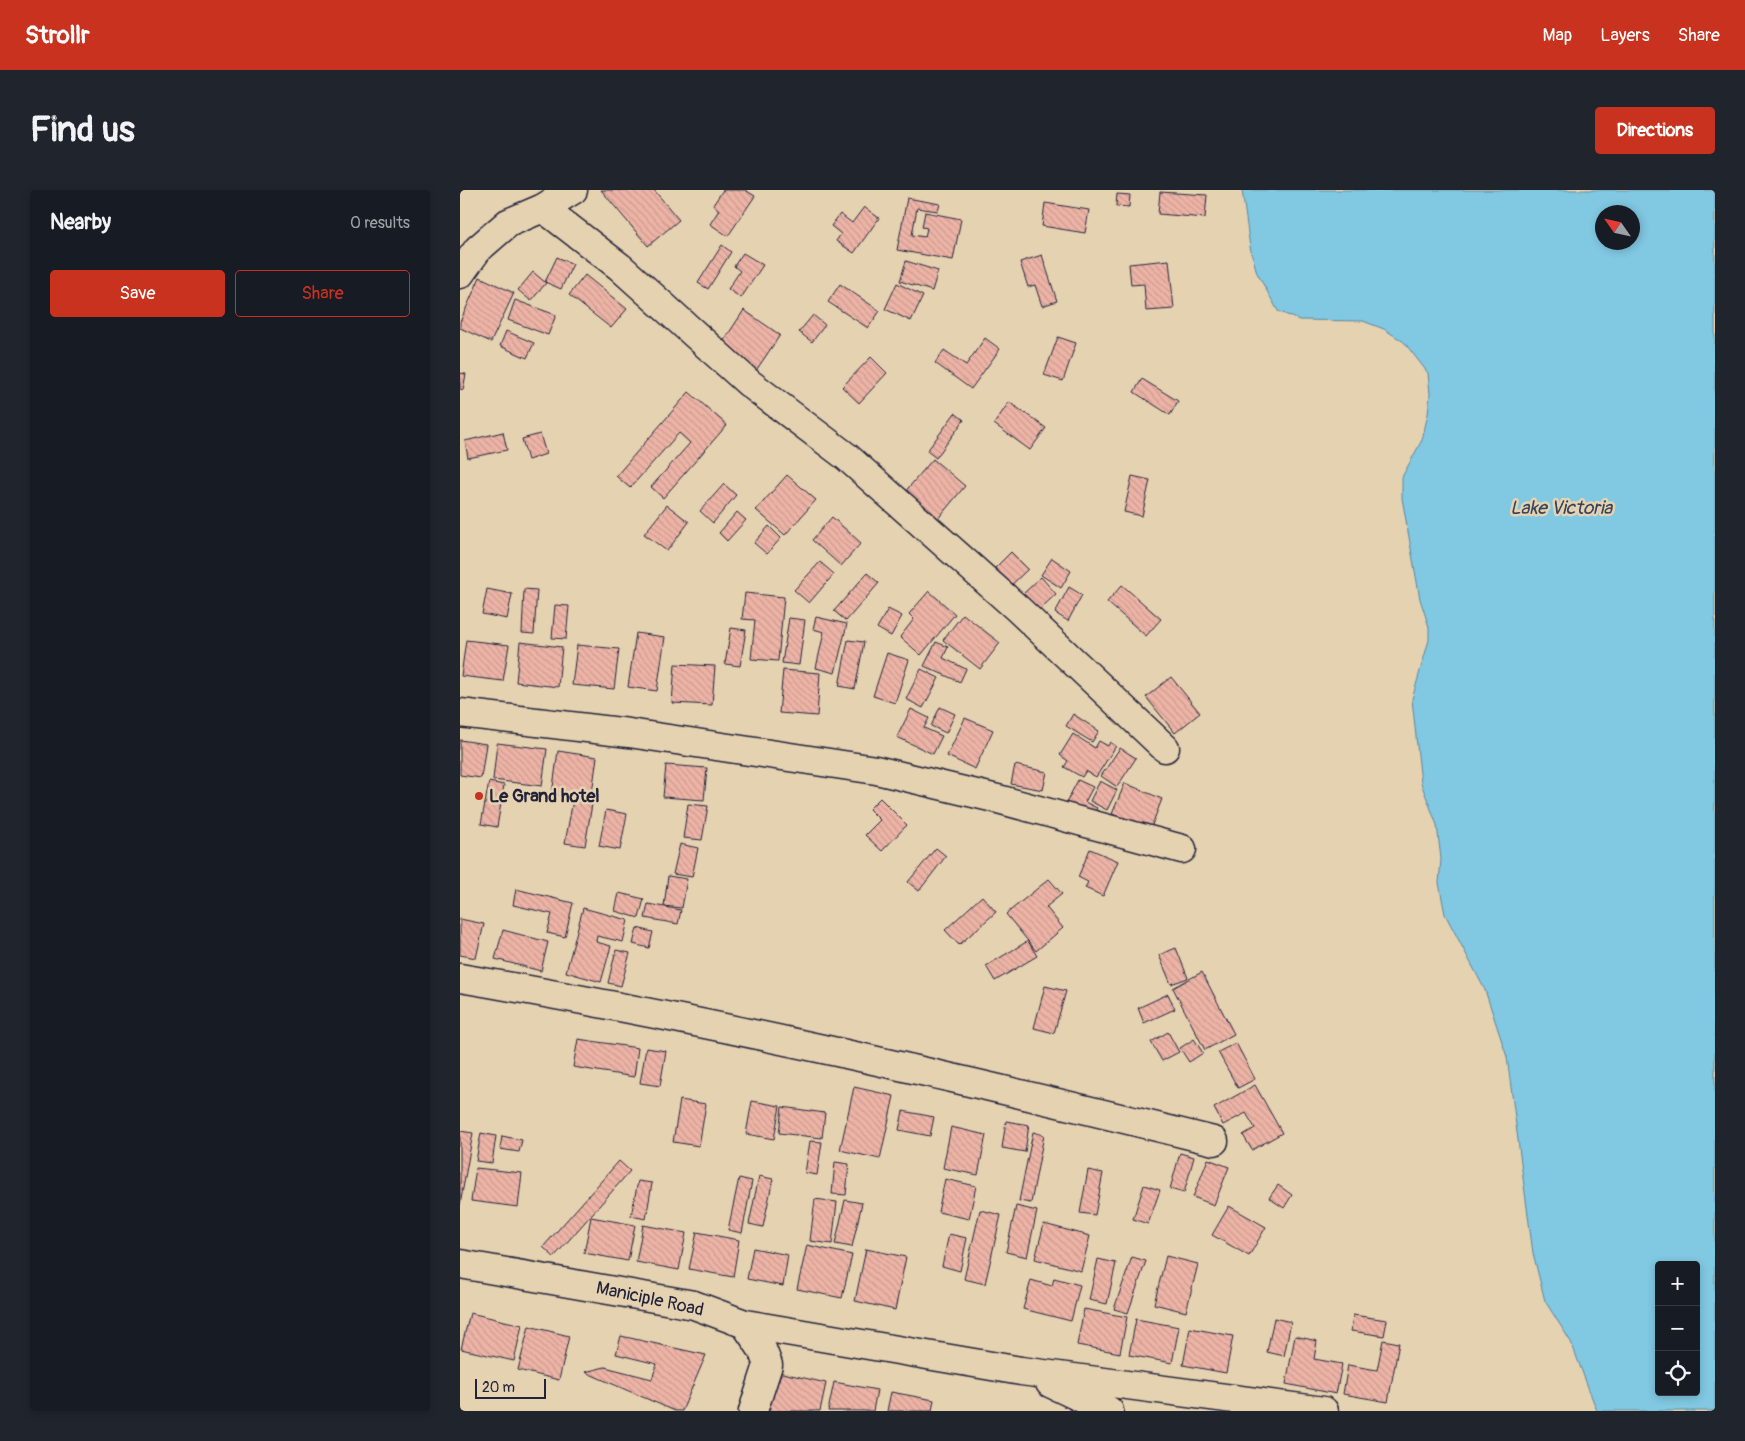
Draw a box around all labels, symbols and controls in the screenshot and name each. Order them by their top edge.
text: Strollr [25,21,90,50]
text: Map [1543,24,1572,47]
text: Layers [1600,24,1650,47]
text: Share [1678,24,1720,47]
button: Directions [1595,107,1715,154]
text: Find us [30,108,135,152]
north arrow [1595,205,1640,250]
text: Nearby [50,209,111,236]
text: 0 results [350,213,410,233]
button: Save [50,270,225,317]
button: Share [235,270,410,317]
water label: Lake Victoria [1510,496,1613,520]
place label: Le Grand hotel [489,785,600,808]
marker: Le Grand hotel [473,790,485,802]
map controls [1655,1261,1700,1396]
button: + [1655,1261,1700,1306]
street label: Maniciple Road [594,1276,706,1322]
button: − [1655,1306,1700,1351]
button: locate [1655,1351,1700,1396]
scale bar [475,1376,546,1399]
text: 20 m [482,1379,515,1396]

